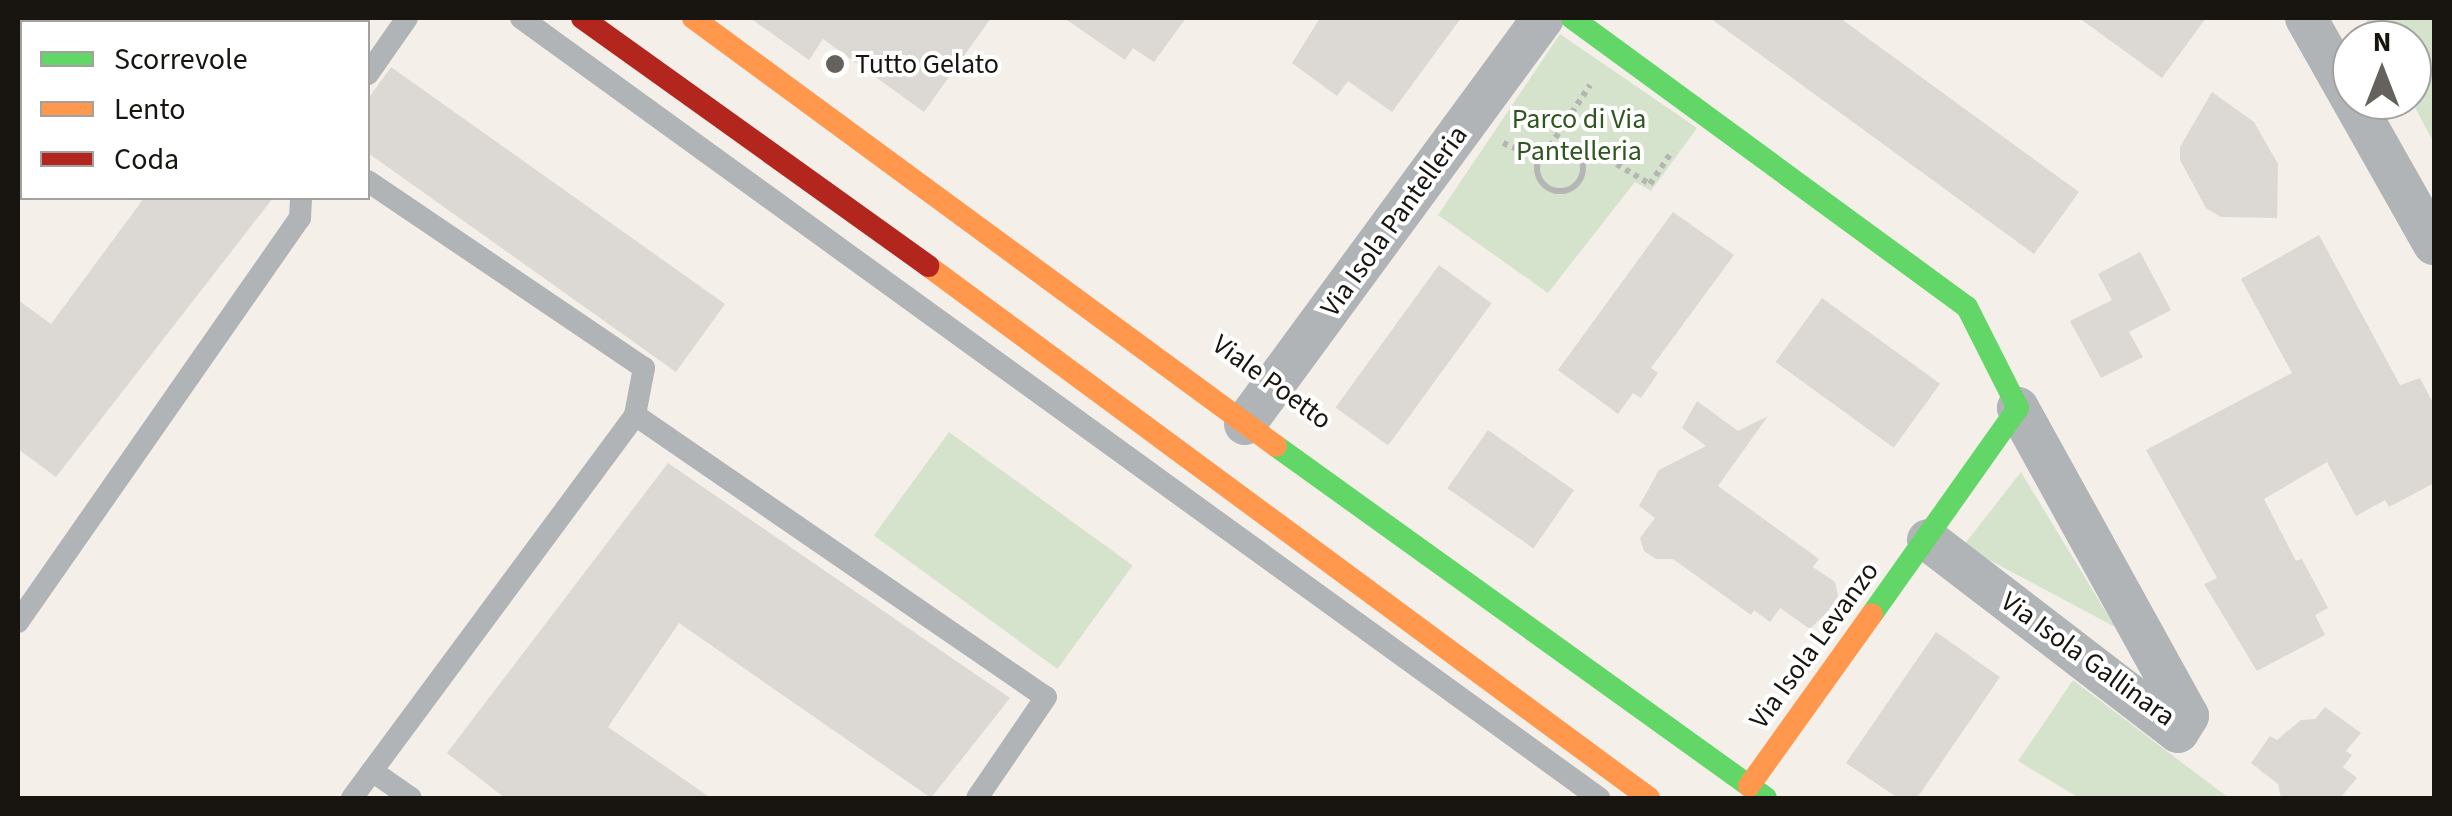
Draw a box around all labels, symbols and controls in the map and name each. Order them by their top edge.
legend [20,20,370,200]
north arrow [2332,20,2432,120]
text: N [2373,22,2391,62]
text: Scorrevole [114,38,248,81]
place label: Tutto Gelato [855,47,999,81]
marker: Tutto Gelato [824,53,846,75]
text: Lento [114,88,186,131]
park label: Parco di Via Pantelleria [1512,102,1646,168]
street label: Via Isola Pantelleria [1313,119,1475,323]
text: Coda [114,138,179,181]
street label: Viale Poetto [1206,328,1338,436]
street label: Via Isola Levanzo [1742,555,1886,735]
street label: Via Isola Gallinara [1994,584,2182,734]

